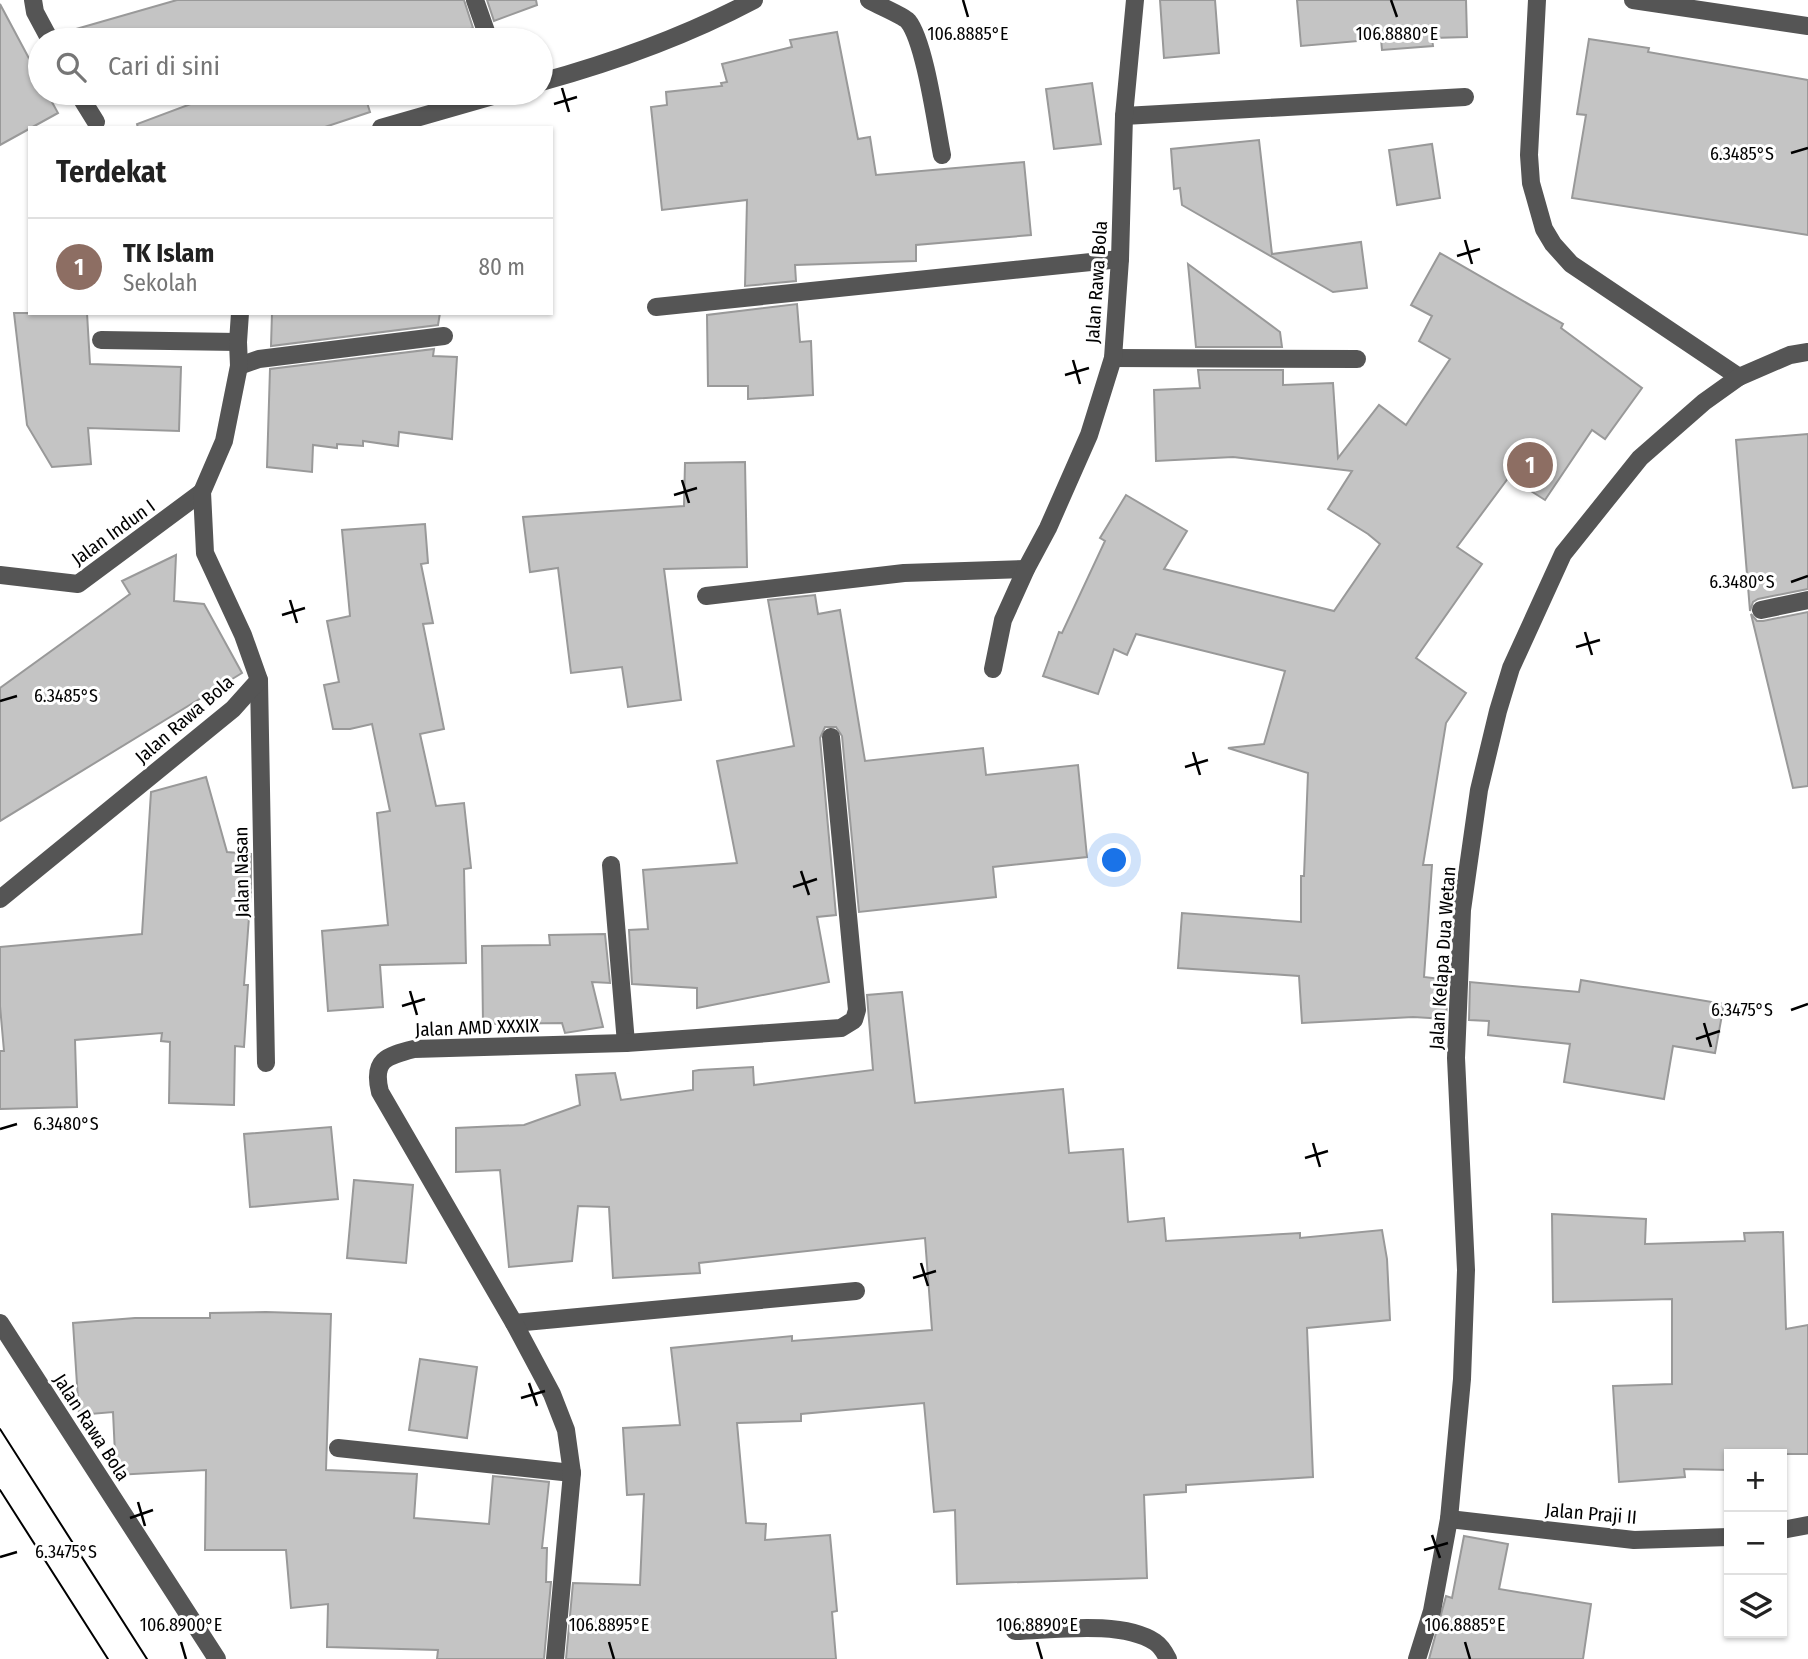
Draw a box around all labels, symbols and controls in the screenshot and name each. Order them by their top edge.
text: 106.8885°E [927,23,1009,45]
text: 106.8880°E [1356,23,1438,45]
search box [28,28,553,105]
icon: search [52,48,90,86]
text: Cari di sini [108,51,220,82]
text: 6.3485°S [1710,143,1774,165]
text: Terdekat [56,154,166,190]
street label: Jalan Rawa Bola [1081,220,1112,344]
text: TK Islam [123,238,214,269]
text: 1 [74,253,84,281]
text: 80 m [478,253,525,281]
text: Sekolah [123,269,198,297]
pin: 1 [1507,439,1553,491]
street label: Jalan Indun I [67,494,160,570]
text: 6.3480°S [1709,571,1775,593]
street label: Jalan Rawa Bola [130,670,238,768]
text: 6.3485°S [34,685,98,707]
street label: Jalan Nasan [229,826,254,918]
your location [1097,843,1131,877]
street label: Jalan Kelapa Dua Wetan [1425,866,1460,1050]
text: 6.3475°S [1711,999,1773,1021]
street label: Jalan AMD XXXIX [415,1014,540,1041]
text: 6.3480°S [33,1113,99,1135]
street label: Jalan Rawa Bola [48,1369,135,1485]
map controls [1724,1449,1787,1638]
button: + [1724,1449,1787,1512]
street label: Jalan Praji II [1544,1498,1638,1529]
button: − [1724,1512,1787,1575]
text: 6.3475°S [35,1541,97,1563]
button: layers [1724,1575,1787,1638]
text: 106.8900°E [140,1614,222,1636]
text: 106.8895°E [569,1614,649,1636]
text: 106.8890°E [996,1614,1078,1636]
text: 106.8885°E [1424,1614,1506,1636]

